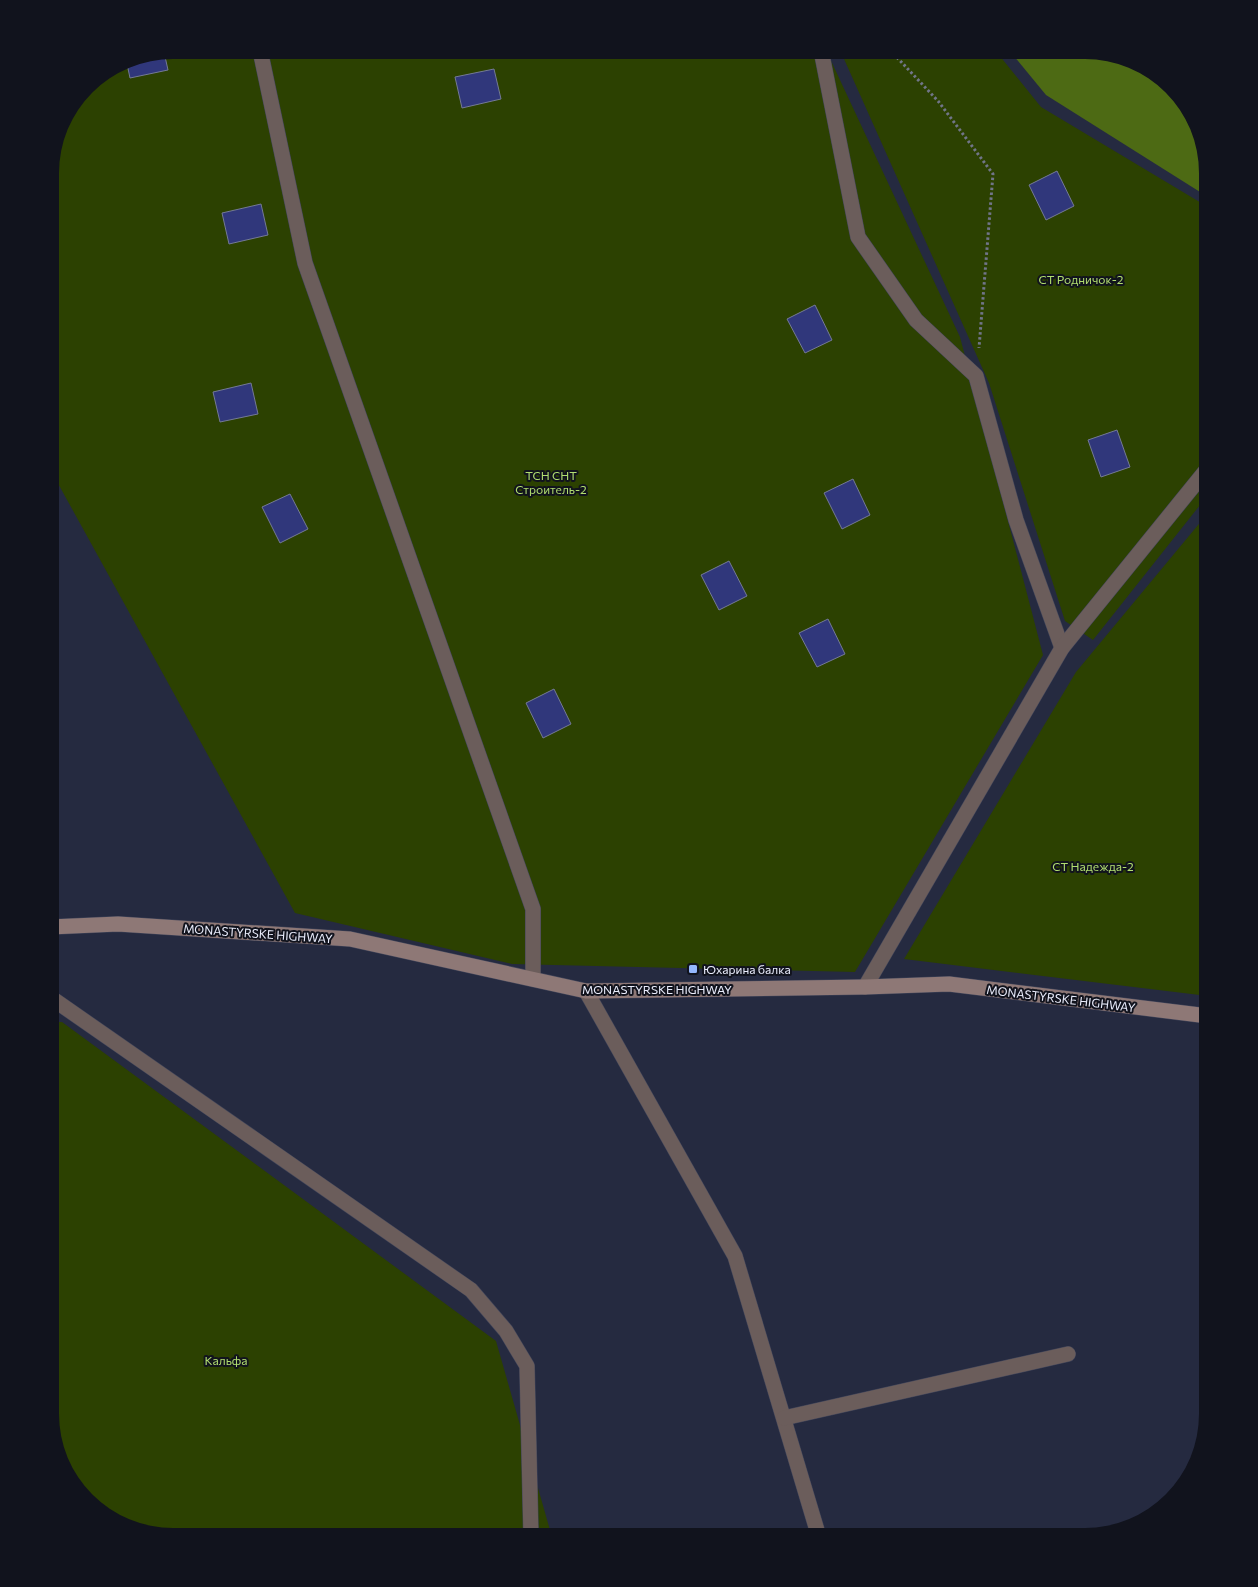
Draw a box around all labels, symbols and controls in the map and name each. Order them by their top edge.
park label: СТ Родничок-2 [1039,272,1124,286]
park label: ТСН СНТ Строитель-2 [515,468,587,496]
park label: СТ Надежда-2 [1052,859,1134,873]
street label: MONASTYRSKE HIGHWAY [183,921,333,945]
place label: Юхарина балка [703,962,791,976]
marker: Юхарина балка [687,963,699,975]
street label: MONASTYRSKE HIGHWAY [582,982,732,996]
street label: MONASTYRSKE HIGHWAY [986,982,1136,1014]
park label: Кальфа [204,1353,248,1367]

